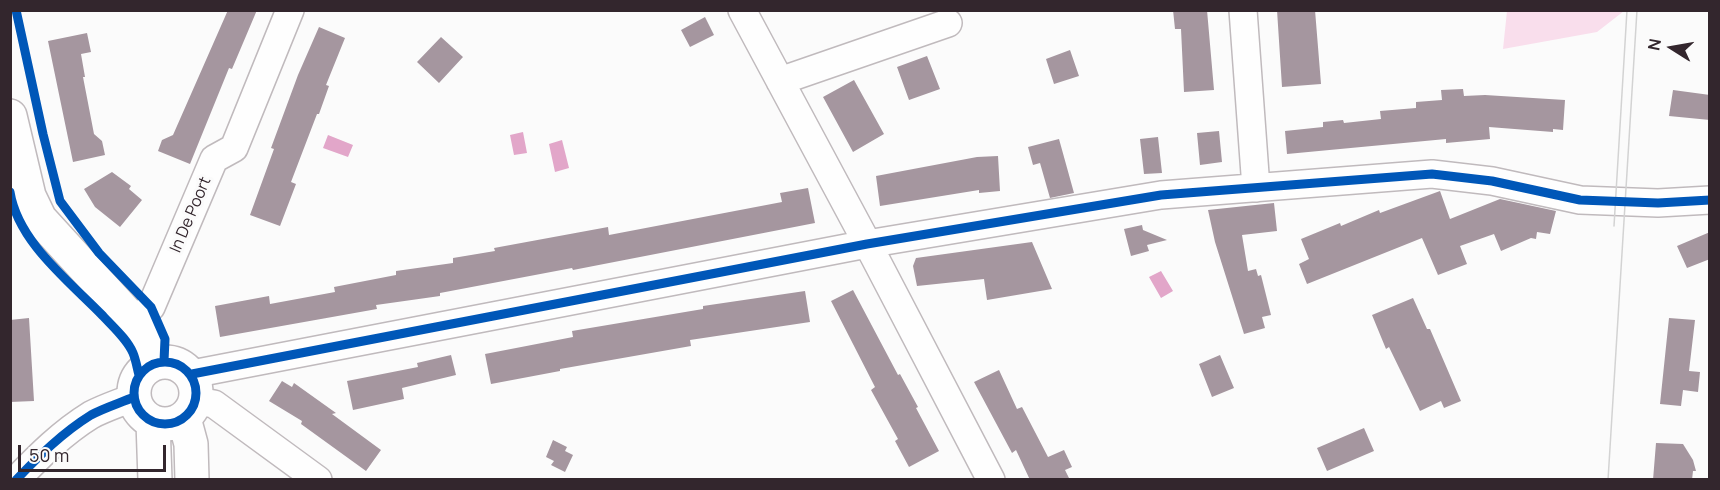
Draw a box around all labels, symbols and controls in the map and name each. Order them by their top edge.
north arrow [1642,18,1702,78]
text: N [1642,37,1666,52]
street label: In De Poort [166,174,216,256]
scale bar [21,433,170,471]
text: 50 m [29,443,69,467]

